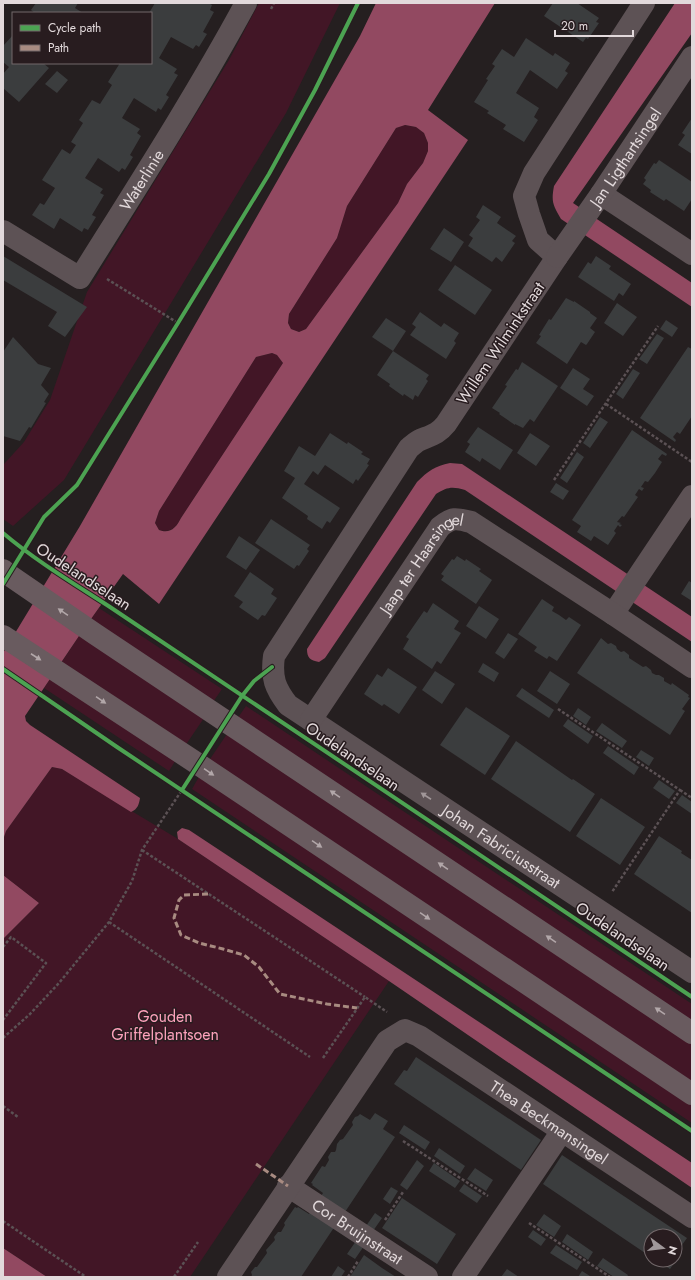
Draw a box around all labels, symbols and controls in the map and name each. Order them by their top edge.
legend [12,12,152,64]
scale bar [555,12,633,38]
text: 20 m [561,17,588,35]
text: Cycle path [48,19,101,37]
text: Path [48,39,69,57]
street label: Jan Ligthartsingel [583,103,667,213]
street label: Waterlinie [114,145,170,215]
street label: Willem Wilminkstraat [451,277,550,409]
street label: Jaap ter Haarsingel [373,508,466,620]
street label: Oudelandselaan [32,537,136,616]
one-way arrow [58,608,68,616]
one-way arrow [30,653,41,661]
one-way arrow [95,696,106,704]
street label: Oudelandselaan [301,716,405,797]
one-way arrow [203,768,215,775]
one-way arrow [330,790,340,798]
one-way arrow [421,792,431,800]
street label: Johan Fabriciusstraat [436,798,565,894]
one-way arrow [312,840,322,848]
one-way arrow [438,863,449,870]
street label: Oudelandselaan [571,896,675,977]
one-way arrow [420,912,430,920]
one-way arrow [546,935,557,943]
park label: Gouden Griffelplantsoen [111,1005,219,1046]
one-way arrow [654,1007,665,1015]
street label: Thea Beckmansingel [485,1075,612,1170]
street label: Cor Bruijnstraat [307,1194,407,1270]
north arrow [643,1228,683,1268]
text: N [664,1244,682,1257]

